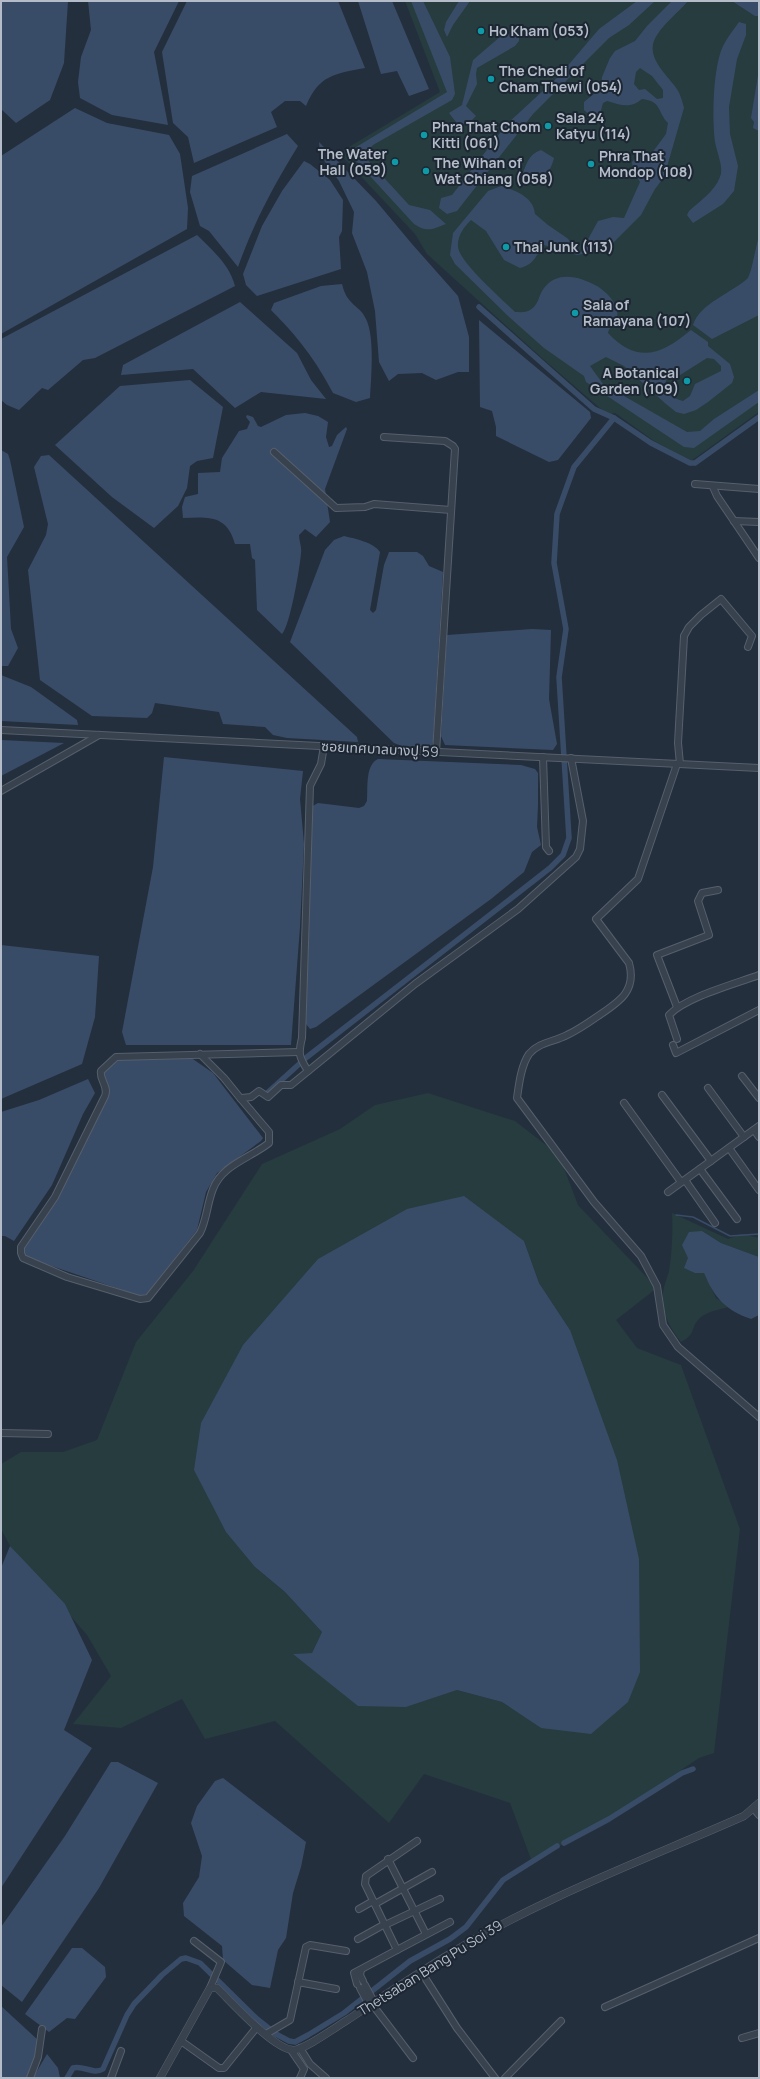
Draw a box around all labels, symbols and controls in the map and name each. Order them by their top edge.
place label: Ho Kham (053) [489,21,590,40]
marker: Ho Kham (053) [476,26,486,36]
place label: The Chedi of Cham Thewi (054) [499,61,623,96]
marker: The Chedi of Cham Thewi (054) [486,74,496,84]
place label: Sala 24 Katyu (114) [556,108,631,143]
place label: Phra That Chom Kitti (061) [432,117,540,152]
marker: Sala 24 Katyu (114) [543,121,553,131]
marker: Phra That Chom Kitti (061) [419,130,429,140]
place label: The Water Hall (059) [318,144,387,179]
place label: Phra That Mondop (108) [599,146,694,181]
place label: The Wihan of Wat Chiang (058) [434,153,554,188]
marker: The Water Hall (059) [390,157,400,167]
marker: Phra That Mondop (108) [586,159,596,169]
marker: The Wihan of Wat Chiang (058) [421,166,431,176]
place label: Thai Junk (113) [514,237,614,256]
marker: Thai Junk (113) [501,242,511,252]
place label: Sala of Ramayana (107) [583,295,691,330]
marker: Sala of Ramayana (107) [570,308,580,318]
place label: A Botanical Garden (109) [590,363,679,398]
marker: A Botanical Garden (109) [682,376,692,386]
street label: ซอยเทศบาลบางปู 59 [321,736,439,761]
street label: Thetsaban Bang Pu Soi 39 [354,1915,506,2020]

